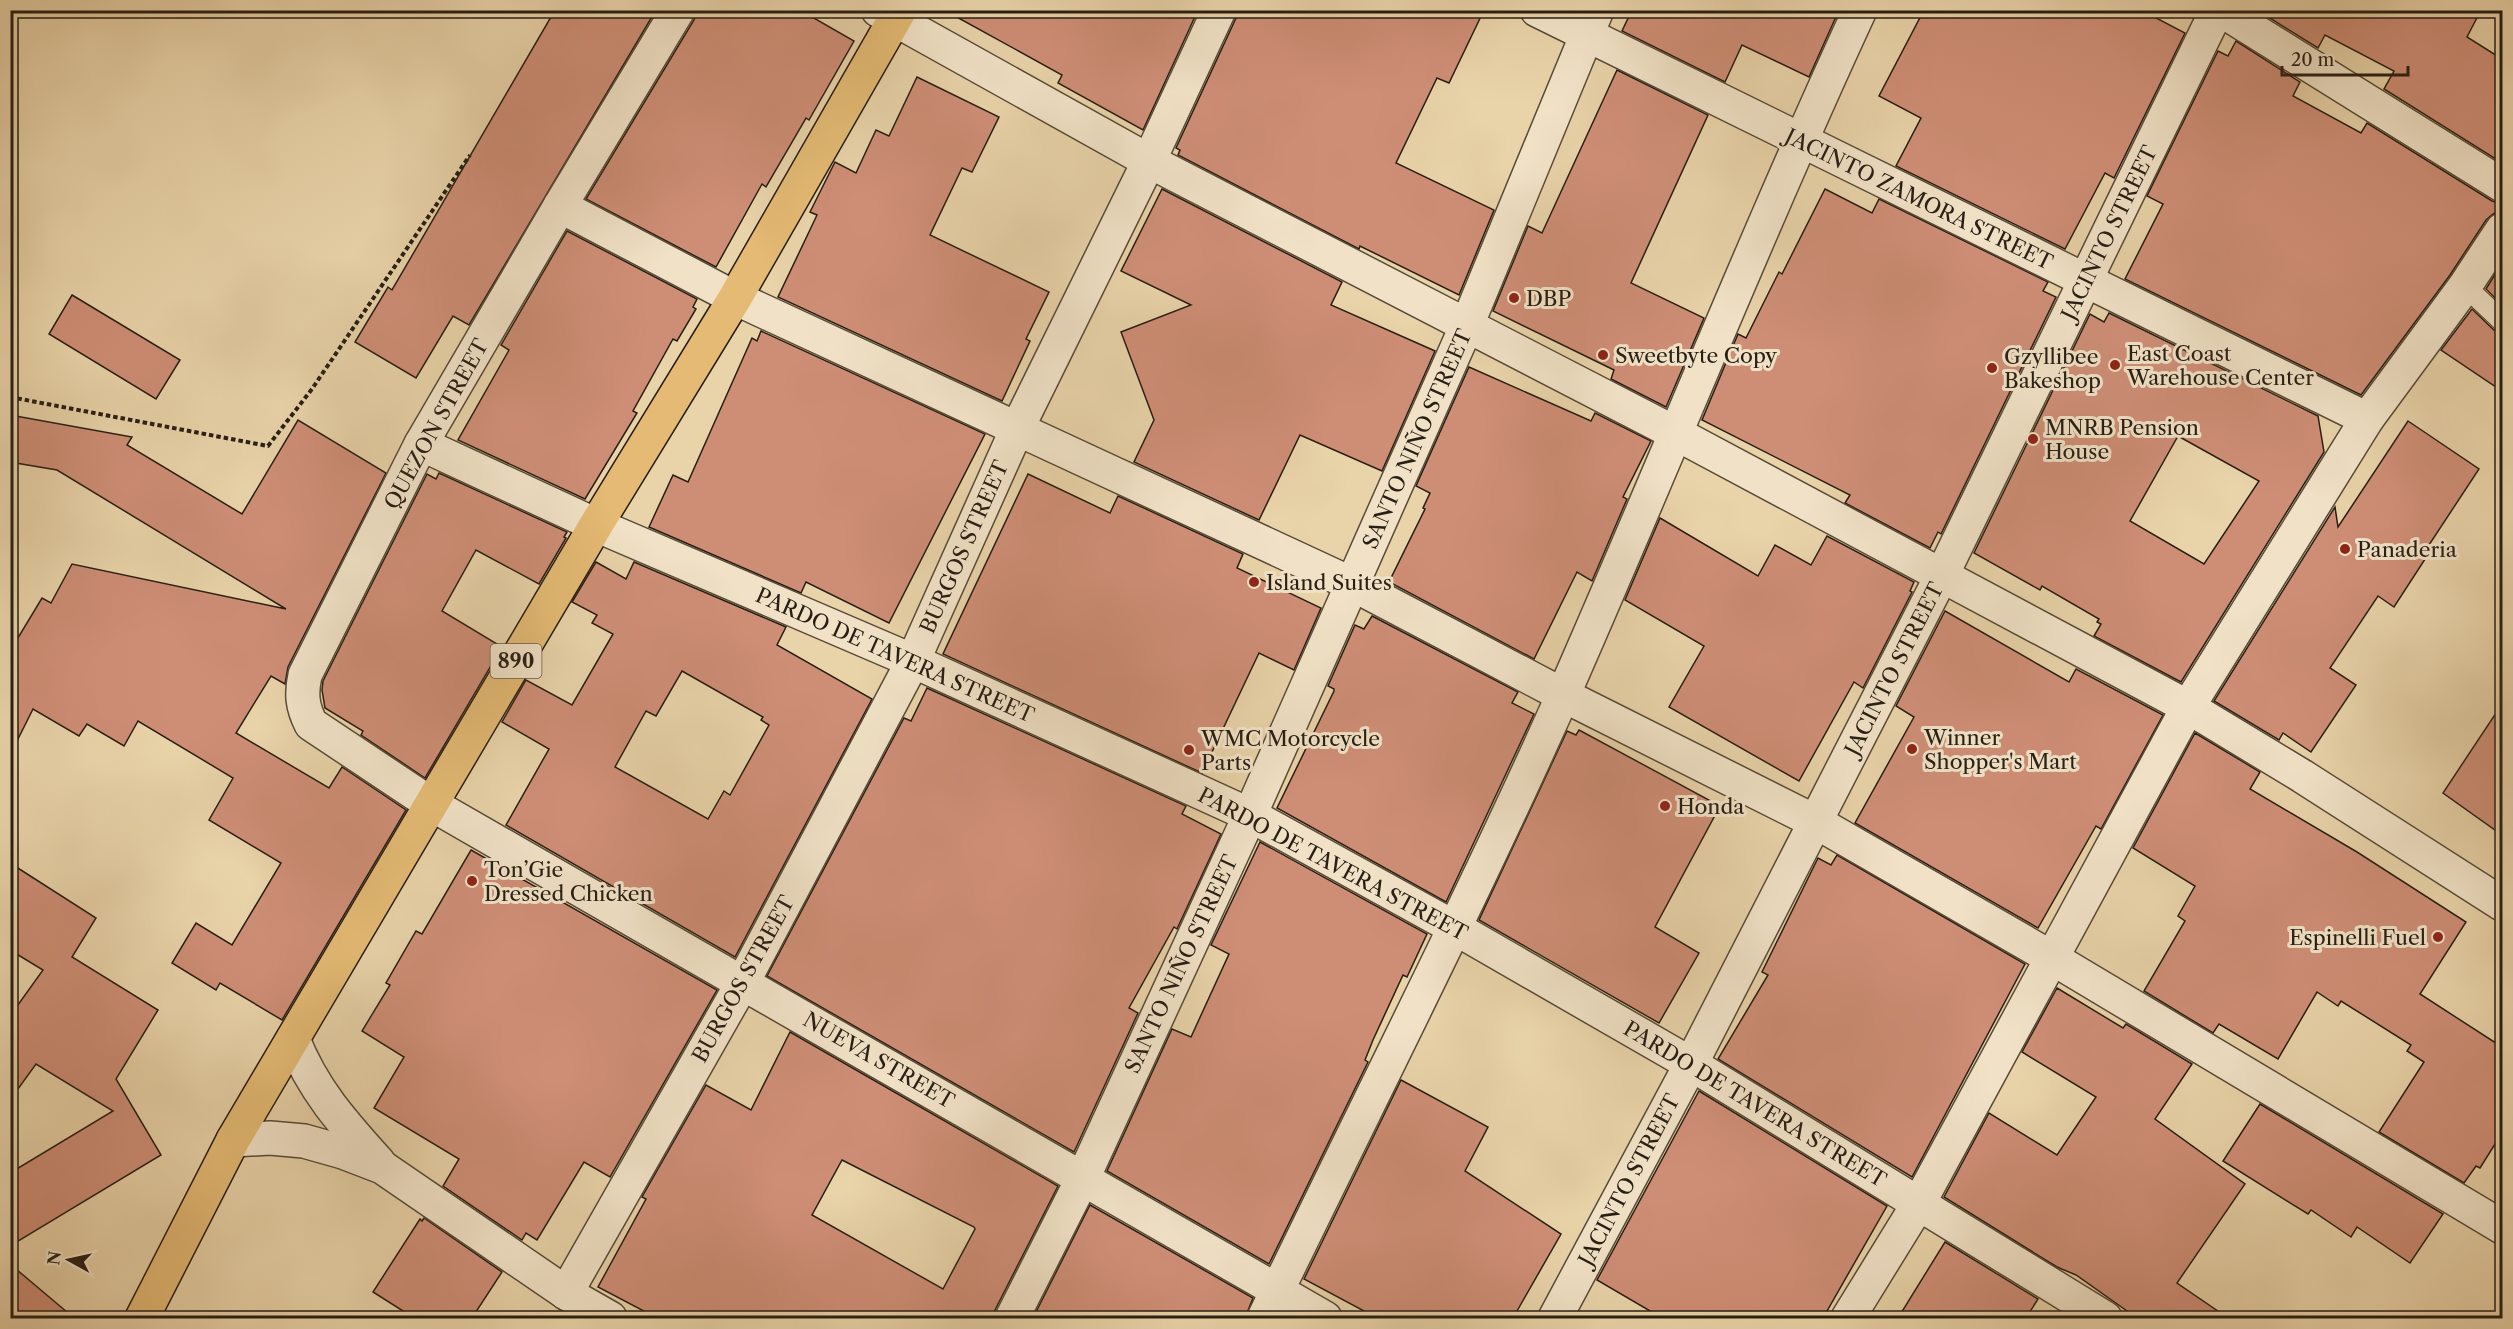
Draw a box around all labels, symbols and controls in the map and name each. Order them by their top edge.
scale bar [2282,39,2408,77]
text: 20 m [2291,49,2335,71]
street label: JACINTO ZAMORA STREET [1778,122,2057,275]
street label: JACINTO STREET [2055,141,2162,327]
place label: DBP [1526,286,1571,311]
marker: DBP [1507,291,1521,305]
street label: SANTO NIÑO STREET [1357,325,1477,553]
street label: QUEZON STREET [379,334,493,513]
place label: East Coast Warehouse Center [2126,341,2314,390]
place label: Sweetbyte Copy [1615,343,1777,368]
place label: Gzyllibee Bakeshop [2004,344,2101,393]
marker: Sweetbyte Copy [1596,348,1610,362]
marker: East Coast Warehouse Center [2108,358,2122,372]
marker: Gzyllibee Bakeshop [1985,361,1999,375]
place label: MNRB Pension House [2045,415,2199,464]
marker: MNRB Pension House [2026,432,2040,446]
street label: BURGOS STREET [915,456,1014,637]
place label: Panaderia [2357,537,2458,562]
marker: Panaderia [2338,542,2352,556]
place label: Island Suites [1266,570,1392,595]
marker: Island Suites [1247,575,1261,589]
street label: JACINTO STREET [1838,578,1949,762]
street label: PARDO DE TAVERA STREET [752,582,1038,728]
road number: 890 [490,644,542,678]
place label: Winner Shopper's Mart [1923,725,2077,774]
place label: WMC Motorcycle Parts [1200,726,1380,775]
marker: Winner Shopper's Mart [1905,742,1919,756]
marker: WMC Motorcycle Parts [1182,743,1196,757]
street label: PARDO DE TAVERA STREET [1194,782,1472,946]
place label: Honda [1677,794,1745,819]
marker: Honda [1658,799,1672,813]
street label: SANTO NIÑO STREET [1119,851,1243,1077]
place label: Ton’Gie Dressed Chicken [484,857,653,906]
marker: Ton’Gie Dressed Chicken [465,874,479,888]
street label: BURGOS STREET [687,891,799,1067]
place label: Espinelli Fuel [2289,925,2426,950]
marker: Espinelli Fuel [2431,930,2445,944]
street label: NUEVA STREET [799,1007,959,1114]
street label: PARDO DE TAVERA STREET [1619,1016,1891,1193]
street label: JACINTO STREET [1572,1090,1685,1273]
north arrow [39,1230,99,1290]
text: N [43,1250,65,1266]

